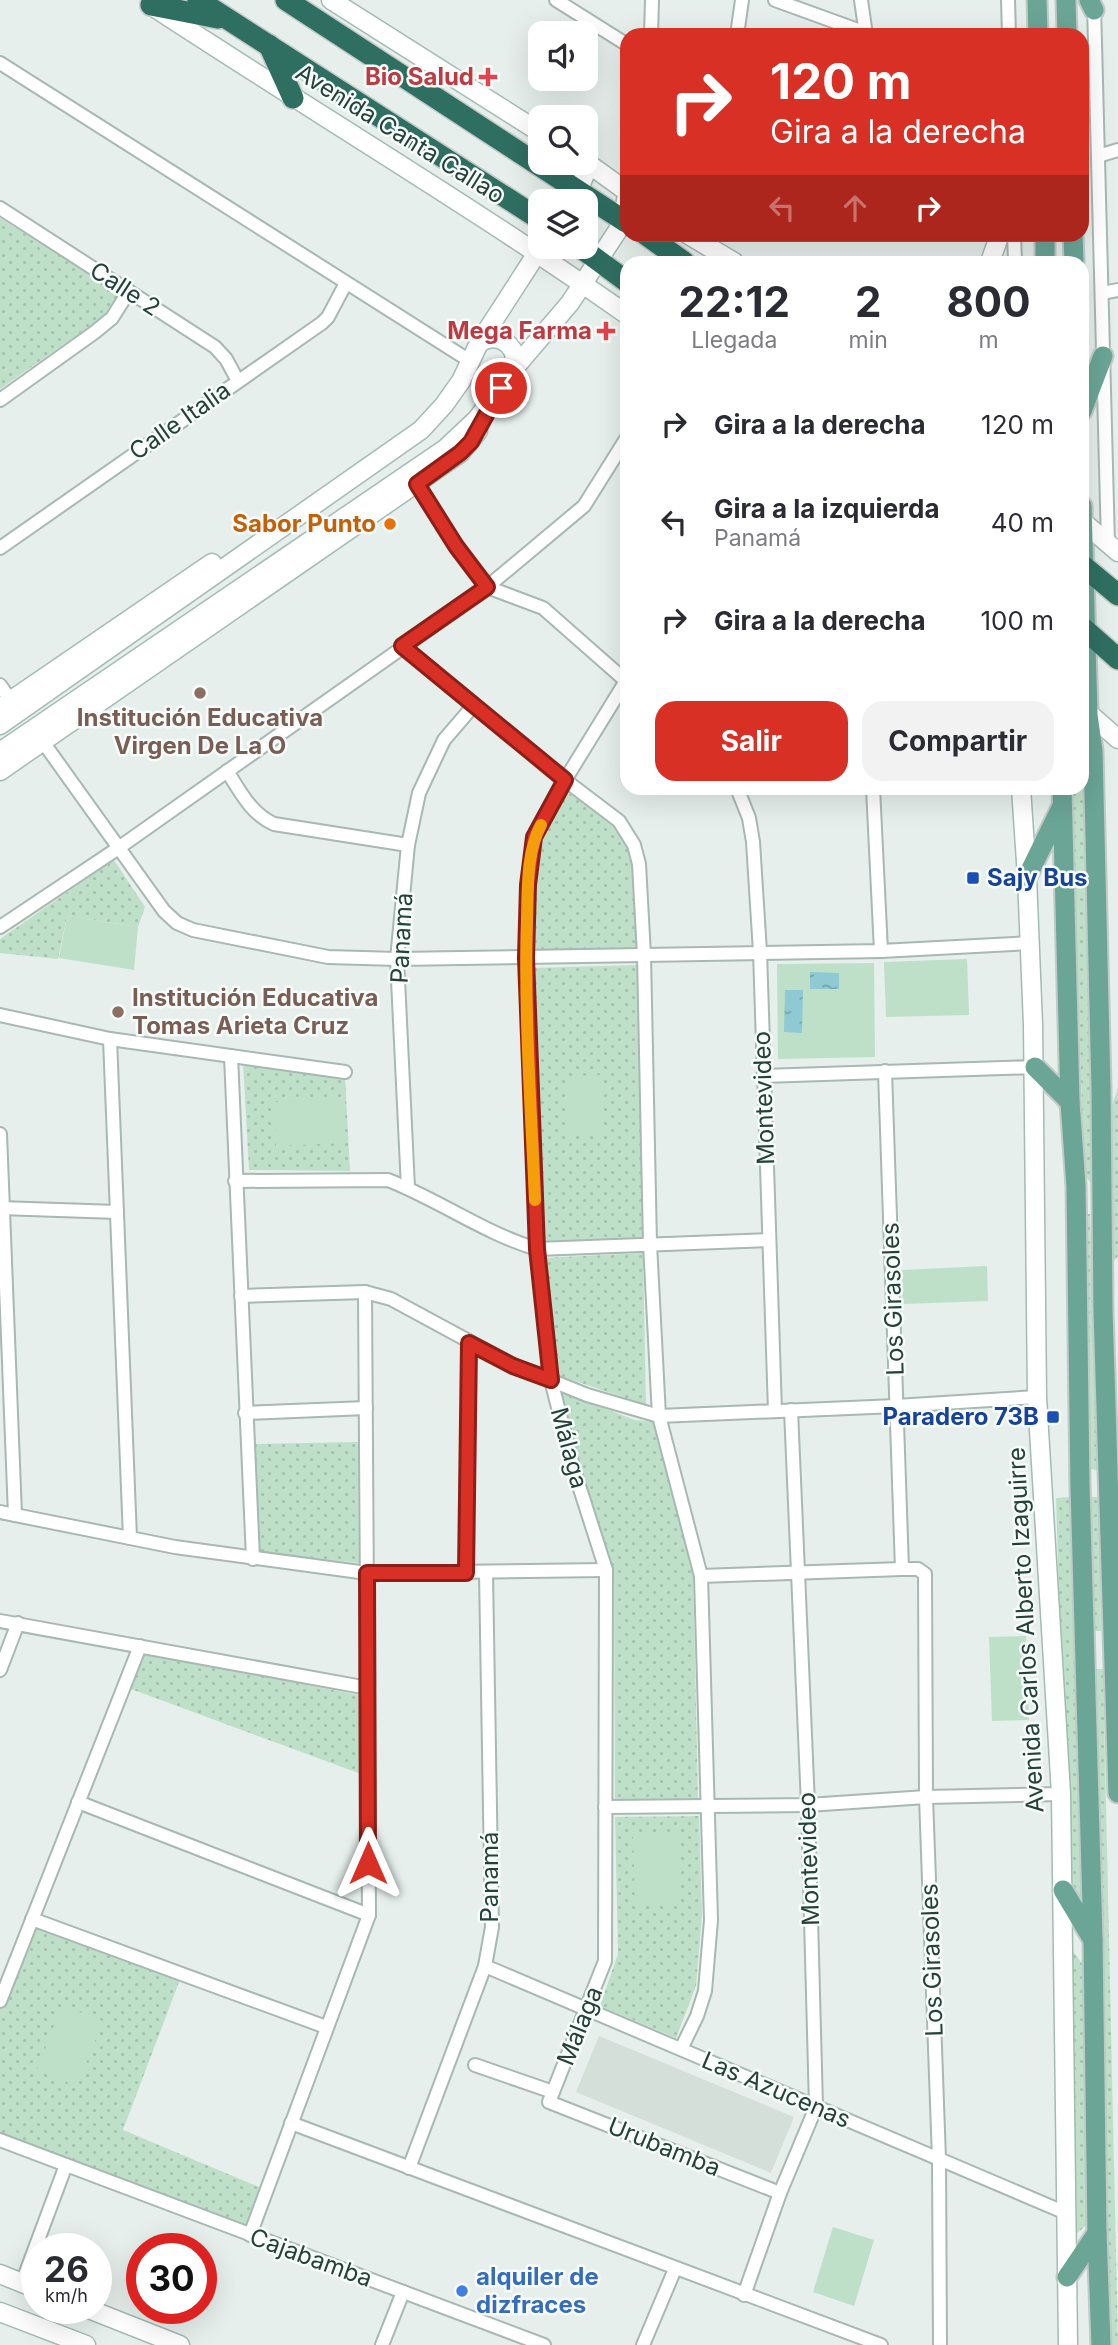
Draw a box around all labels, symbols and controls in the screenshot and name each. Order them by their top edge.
map controls [528,21,598,259]
button: sound [528,21,598,91]
text: 120 m [770,52,911,111]
icon: right [655,56,746,147]
street label: Avenida Canta Callao [290,57,510,210]
place label: Bio Salud [365,62,474,91]
marker: Bio Salud [480,69,496,85]
button: search [528,105,598,175]
text: Gira a la derecha [770,112,1026,151]
button: layers [528,189,598,259]
icon: left [763,189,801,227]
icon: ahead [836,189,874,227]
icon: right [909,189,947,227]
street label: Calle 2 [85,255,166,322]
text: 22:12 [679,276,790,327]
text: 2 [855,276,882,327]
text: 800 [946,276,1030,327]
place label: Mega Farma [447,316,592,345]
marker: Mega Farma [598,323,614,339]
text: Llegada [691,326,777,354]
text: min [849,326,888,354]
text: m [978,326,999,354]
pin [471,358,531,418]
icon: arrive [482,369,520,407]
street label: Calle Italia [124,375,236,466]
icon: right [655,405,693,443]
text: Gira a la derecha [714,409,926,440]
text: 120 m [981,409,1054,440]
text: Gira a la izquierda [714,493,940,524]
icon: left [655,503,693,541]
text: 40 m [991,507,1054,538]
place label: Sabor Punto [232,509,376,538]
marker: Sabor Punto [382,516,398,532]
text: Panamá [714,524,801,552]
icon: right [655,601,693,639]
text: Gira a la derecha [714,605,926,636]
text: 100 m [981,605,1054,636]
marker: Institución Educativa Virgen De La O [192,685,208,701]
button: Salir [655,701,848,781]
button: Compartir [862,701,1054,781]
place label: Institución Educativa Virgen De La O [77,703,323,760]
place label: Sajy Bus [987,863,1088,892]
marker: Sajy Bus [965,870,981,886]
street label: Panamá [385,892,418,984]
place label: Institución Educativa Tomas Arieta Cruz [132,983,378,1040]
marker: Institución Educativa Tomas Arieta Cruz [110,1004,126,1020]
street label: Montevideo [747,1031,780,1165]
street label: Los Girasoles [875,1222,910,1376]
place label: Paradero 73B [882,1402,1039,1431]
street label: Málaga [545,1404,594,1492]
marker: Paradero 73B [1045,1409,1061,1425]
street label: Avenida Carlos Alberto Izaguirre [1001,1446,1050,1814]
street label: Montevideo [792,1792,825,1926]
position arrow [331,1826,405,1900]
street label: Panamá [475,1832,504,1922]
street label: Los Girasoles [914,1883,949,2037]
street label: Málaga [551,1982,608,2070]
street label: Las Azucenas [698,2045,855,2134]
street label: Urubamba [604,2111,725,2182]
street label: Cajabamba [246,2222,376,2293]
speed limit sign: 30 [126,2233,217,2324]
text: 26 [44,2248,89,2290]
place label: alquiler de dizfraces [476,2262,599,2319]
marker: alquiler de dizfraces [454,2283,470,2299]
text: km/h [45,2285,88,2306]

